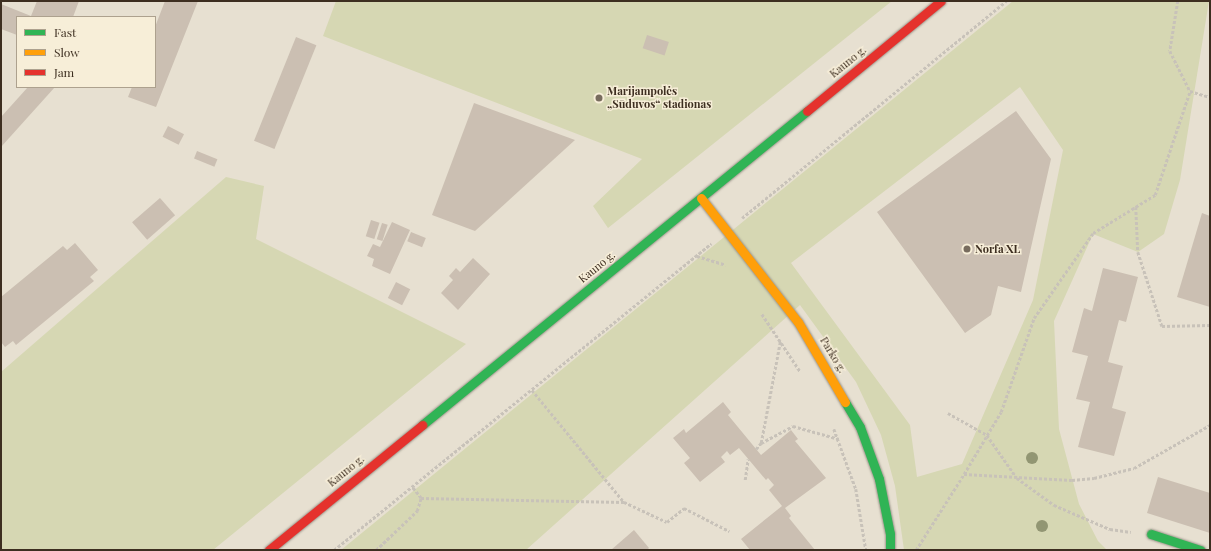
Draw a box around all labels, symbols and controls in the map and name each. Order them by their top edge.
legend [16,16,156,88]
text: Fast [54,24,76,40]
street label: Kauno g. [827,43,869,81]
text: Slow [54,44,80,60]
text: Jam [54,64,74,80]
place label: Marijampolės „Sūduvos“ stadionas [607,85,711,111]
marker: Marijampolės „Sūduvos“ stadionas [594,93,604,103]
place label: Norfa XL [975,242,1020,256]
marker: Norfa XL [962,244,972,254]
street label: Kauno g. [576,248,618,286]
street label: Parko g. [817,335,849,375]
street label: Kauno g. [325,452,367,490]

